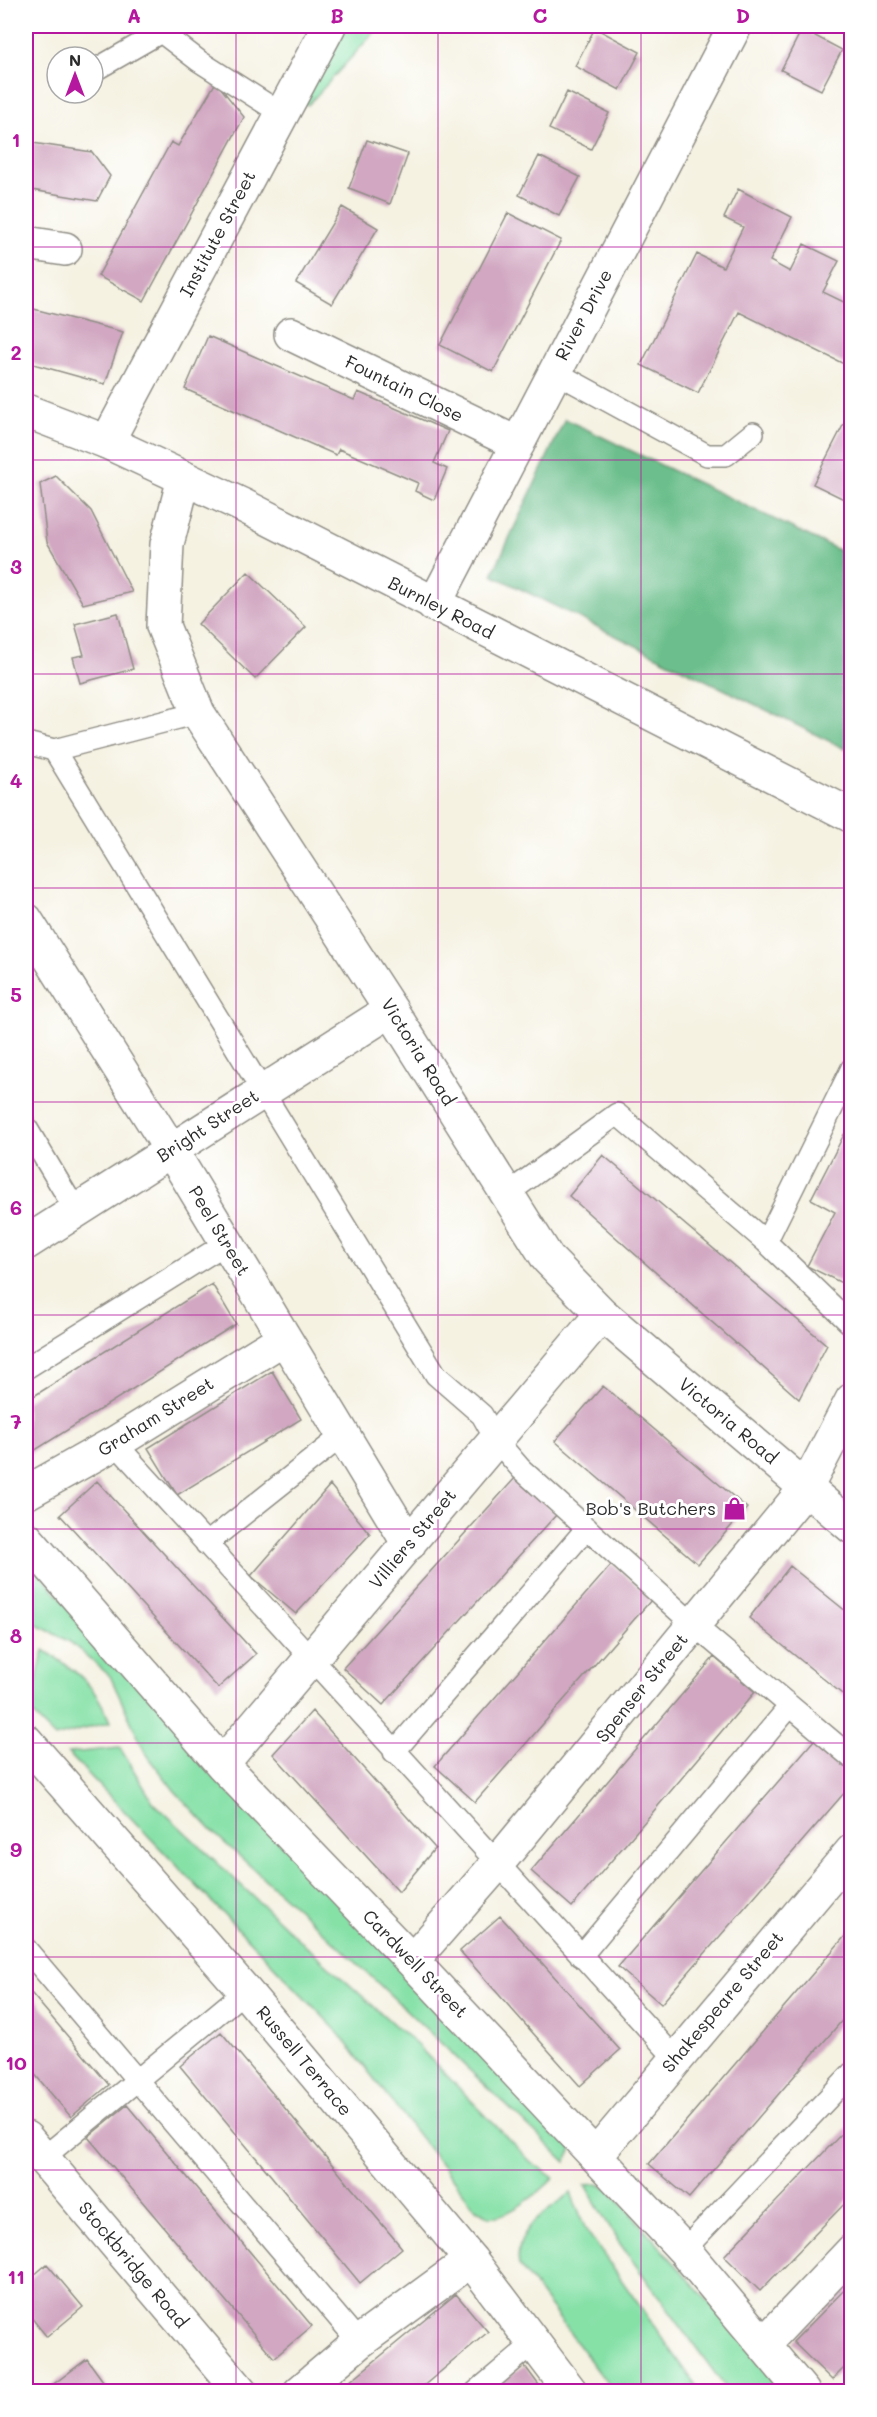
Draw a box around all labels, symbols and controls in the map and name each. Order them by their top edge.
text: A [127,2,141,28]
text: B [330,2,344,28]
text: C [533,2,548,28]
text: D [736,2,750,28]
north arrow [45,45,105,105]
text: N [69,49,81,70]
text: 1 [12,126,20,152]
street label: Institute Street [174,166,261,301]
street label: River Drive [549,265,617,364]
text: 2 [10,339,22,365]
street label: Fountain Close [341,349,468,427]
text: 3 [10,553,22,579]
street label: Burnley Road [384,570,498,644]
text: 4 [10,767,23,793]
text: 5 [10,981,22,1007]
street label: Victoria Road [376,993,462,1110]
street label: Bright Street [152,1083,263,1167]
street label: Peel Street [184,1181,256,1280]
text: 6 [10,1194,22,1220]
street label: Graham Street [93,1371,218,1461]
street label: Victoria Road [674,1372,783,1469]
text: 7 [10,1408,22,1434]
street label: Villiers Street [363,1483,461,1593]
place label: Bob's Butchers [586,1496,716,1520]
shop icon: Bob's Butchers [721,1496,747,1522]
text: 8 [10,1622,22,1648]
street label: Spenser Street [590,1628,693,1747]
text: 9 [10,1836,22,1862]
street label: Cardwell Street [358,1904,474,2023]
street label: Shakespeare Street [656,1926,789,2077]
street label: Russell Terrace [252,2000,358,2121]
text: 10 [5,2049,27,2075]
street label: Stockbridge Road [74,2196,194,2333]
text: 11 [7,2263,25,2289]

